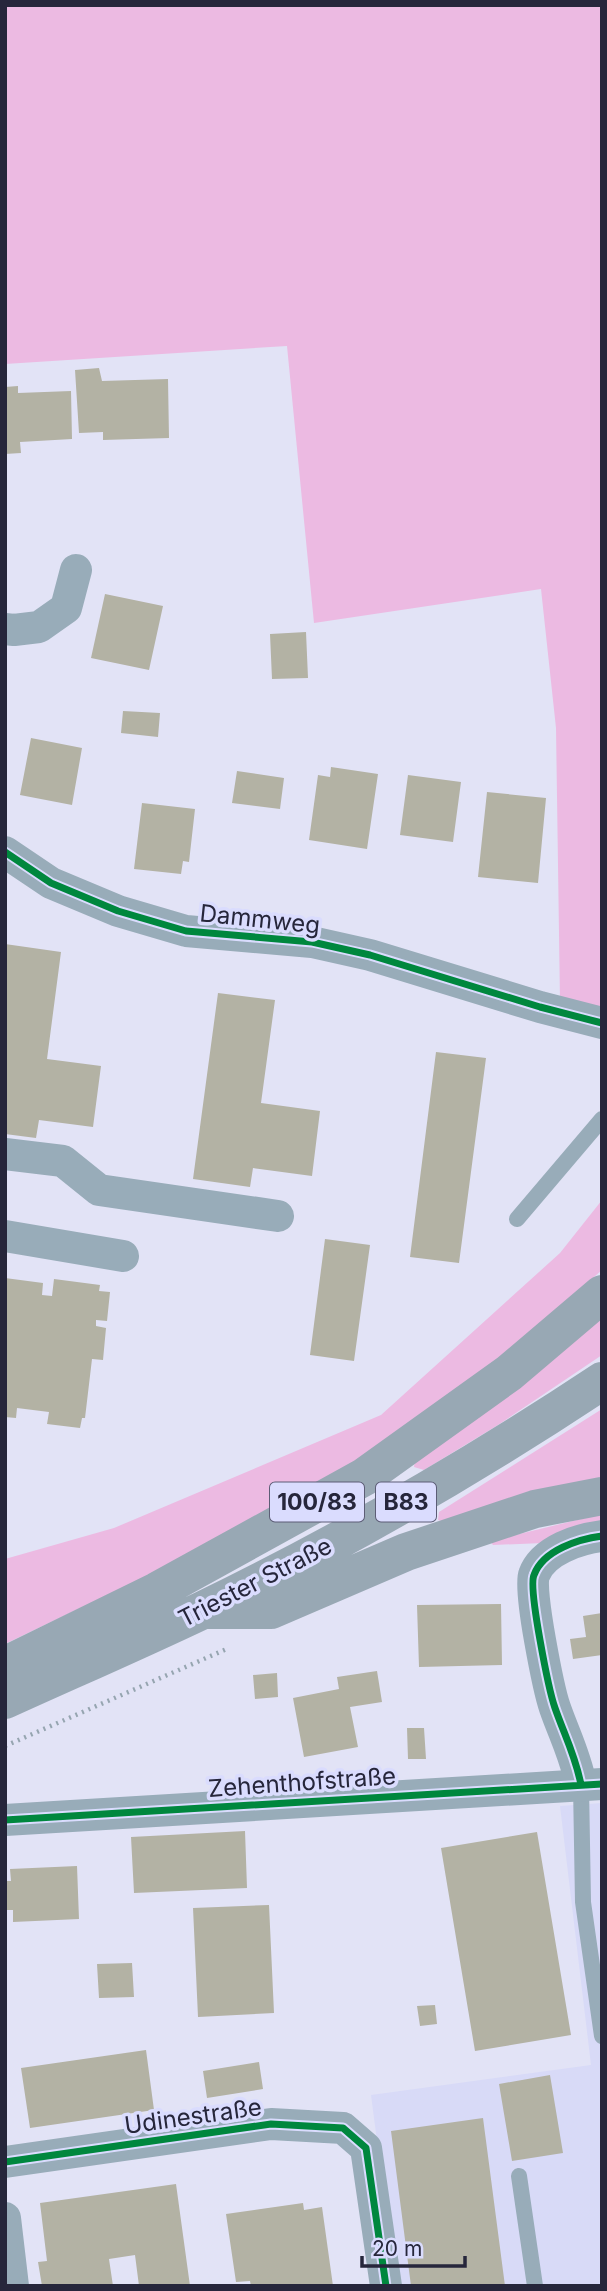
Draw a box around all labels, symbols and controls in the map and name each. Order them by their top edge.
street label: Dammweg [198,898,322,940]
road number: 100/83 [270,1483,364,1522]
road number: B83 [376,1483,436,1522]
street label: Triester Straße [174,1531,336,1633]
street label: Zehenthofstraße [207,1761,397,1803]
street label: Udinestraße [122,2092,264,2140]
scale bar [362,2224,465,2268]
text: 20 m [372,2236,422,2261]

